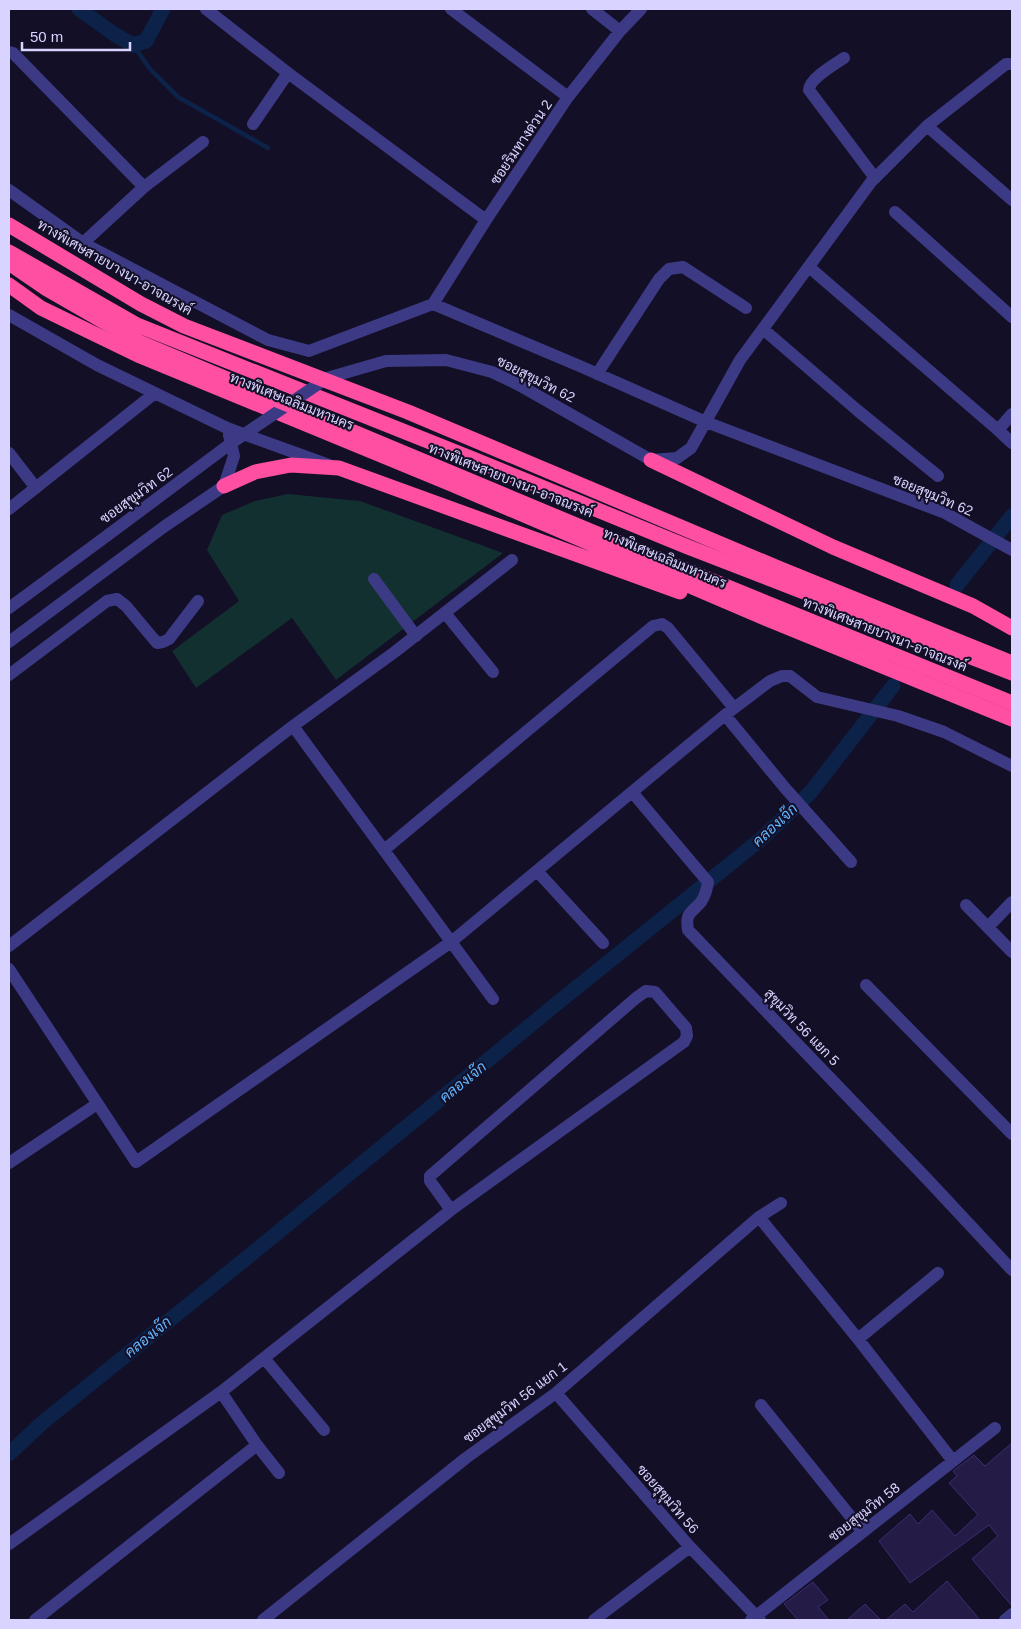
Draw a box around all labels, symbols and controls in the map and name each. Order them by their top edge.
scale bar [22,20,130,52]
text: 50 m [30,28,63,45]
street label: ซอยริมทางด่วน 2 [487,96,555,187]
street label: ทางพิเศษสายบางนา-อาจณรงค์ [35,215,196,318]
street label: ซอยสุขุมวิท 62 [493,352,578,407]
street label: ทางพิเศษเฉลิมมหานคร [228,369,356,433]
street label: ทางพิเศษสายบางนา-อาจณรงค์ [426,439,596,520]
street label: ซอยสุขุมวิท 62 [97,463,177,528]
street label: ซอยสุขุมวิท 62 [890,471,976,521]
street label: ทางพิเศษเฉลิมมหานคร [601,525,729,591]
street label: ทางพิเศษสายบางนา-อาจณรงค์ [800,593,970,674]
water label: คลองเจ๊ก [748,799,801,850]
street label: สุขุมวิท 56 แยก 5 [760,985,843,1070]
water label: คลองเจ๊ก [435,1057,489,1106]
water label: คลองเจ๊ก [120,1312,174,1361]
street label: ซอยสุขุมวิท 56 แยก 1 [460,1358,571,1448]
street label: ซอยสุขุมวิท 56 [632,1461,702,1538]
street label: ซอยสุขุมวิท 58 [825,1479,904,1546]

